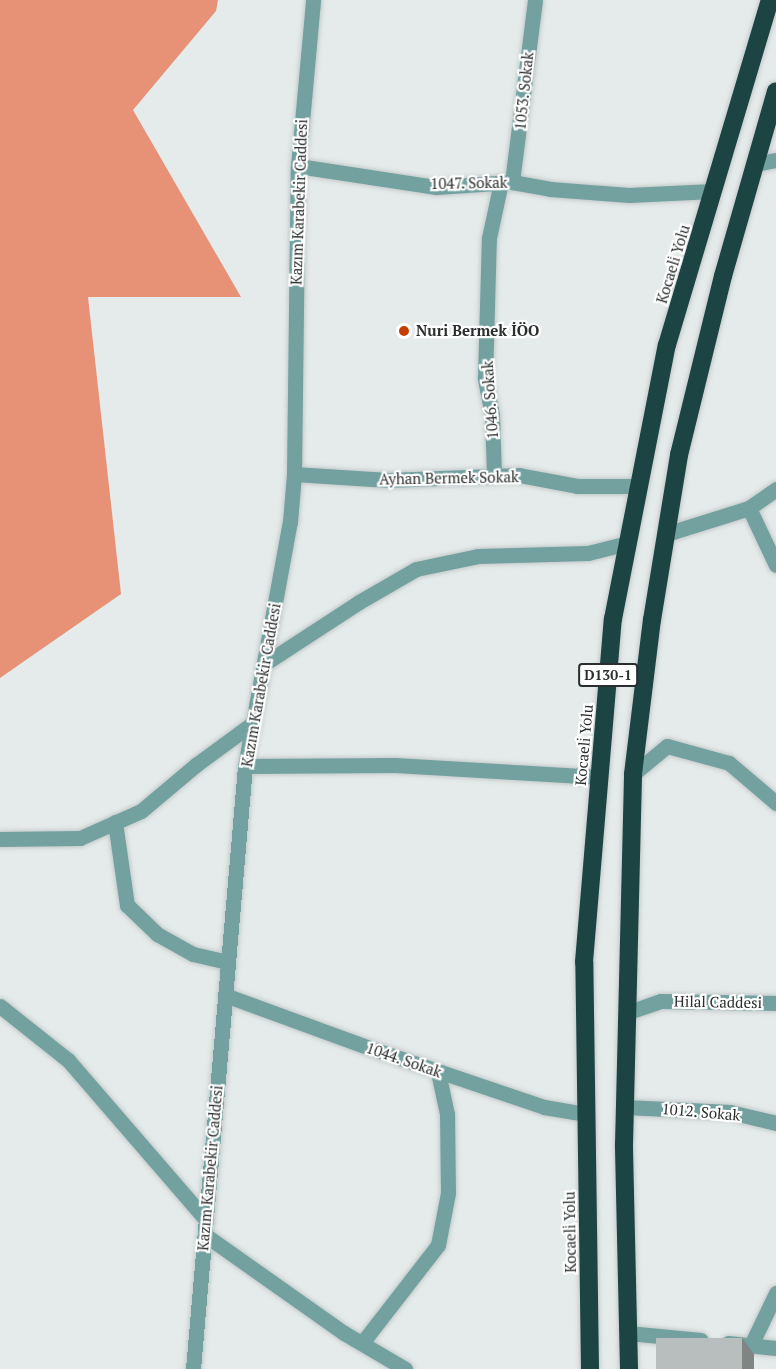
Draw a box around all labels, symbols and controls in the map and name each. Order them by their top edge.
street label: 1053. Sokak [511,51,537,131]
street label: Kazım Karabekir Caddesi [287,119,311,285]
street label: 1047. Sokak [430,173,508,193]
street label: Kocaeli̇ Yolu [652,222,694,306]
place label: Nuri Bermek İÖO [416,322,539,340]
marker: Nuri Bermek İÖO [397,324,411,338]
street label: 1046. Sokak [478,360,502,440]
street label: Ayhan Bermek Sokak [379,468,519,488]
street label: Kazım Karabekir Caddesi [238,602,284,768]
road number: D130-1 [578,664,638,686]
street label: Kocaeli̇ Yolu [571,704,597,786]
street label: Hilal Caddesi [674,992,762,1012]
street label: 1044. Sokak [364,1039,444,1081]
street label: Kazım Karabekir Caddesi [194,1084,226,1252]
street label: 1012. Sokak [661,1100,741,1124]
street label: Kocaeli̇ Yolu [560,1191,580,1273]

